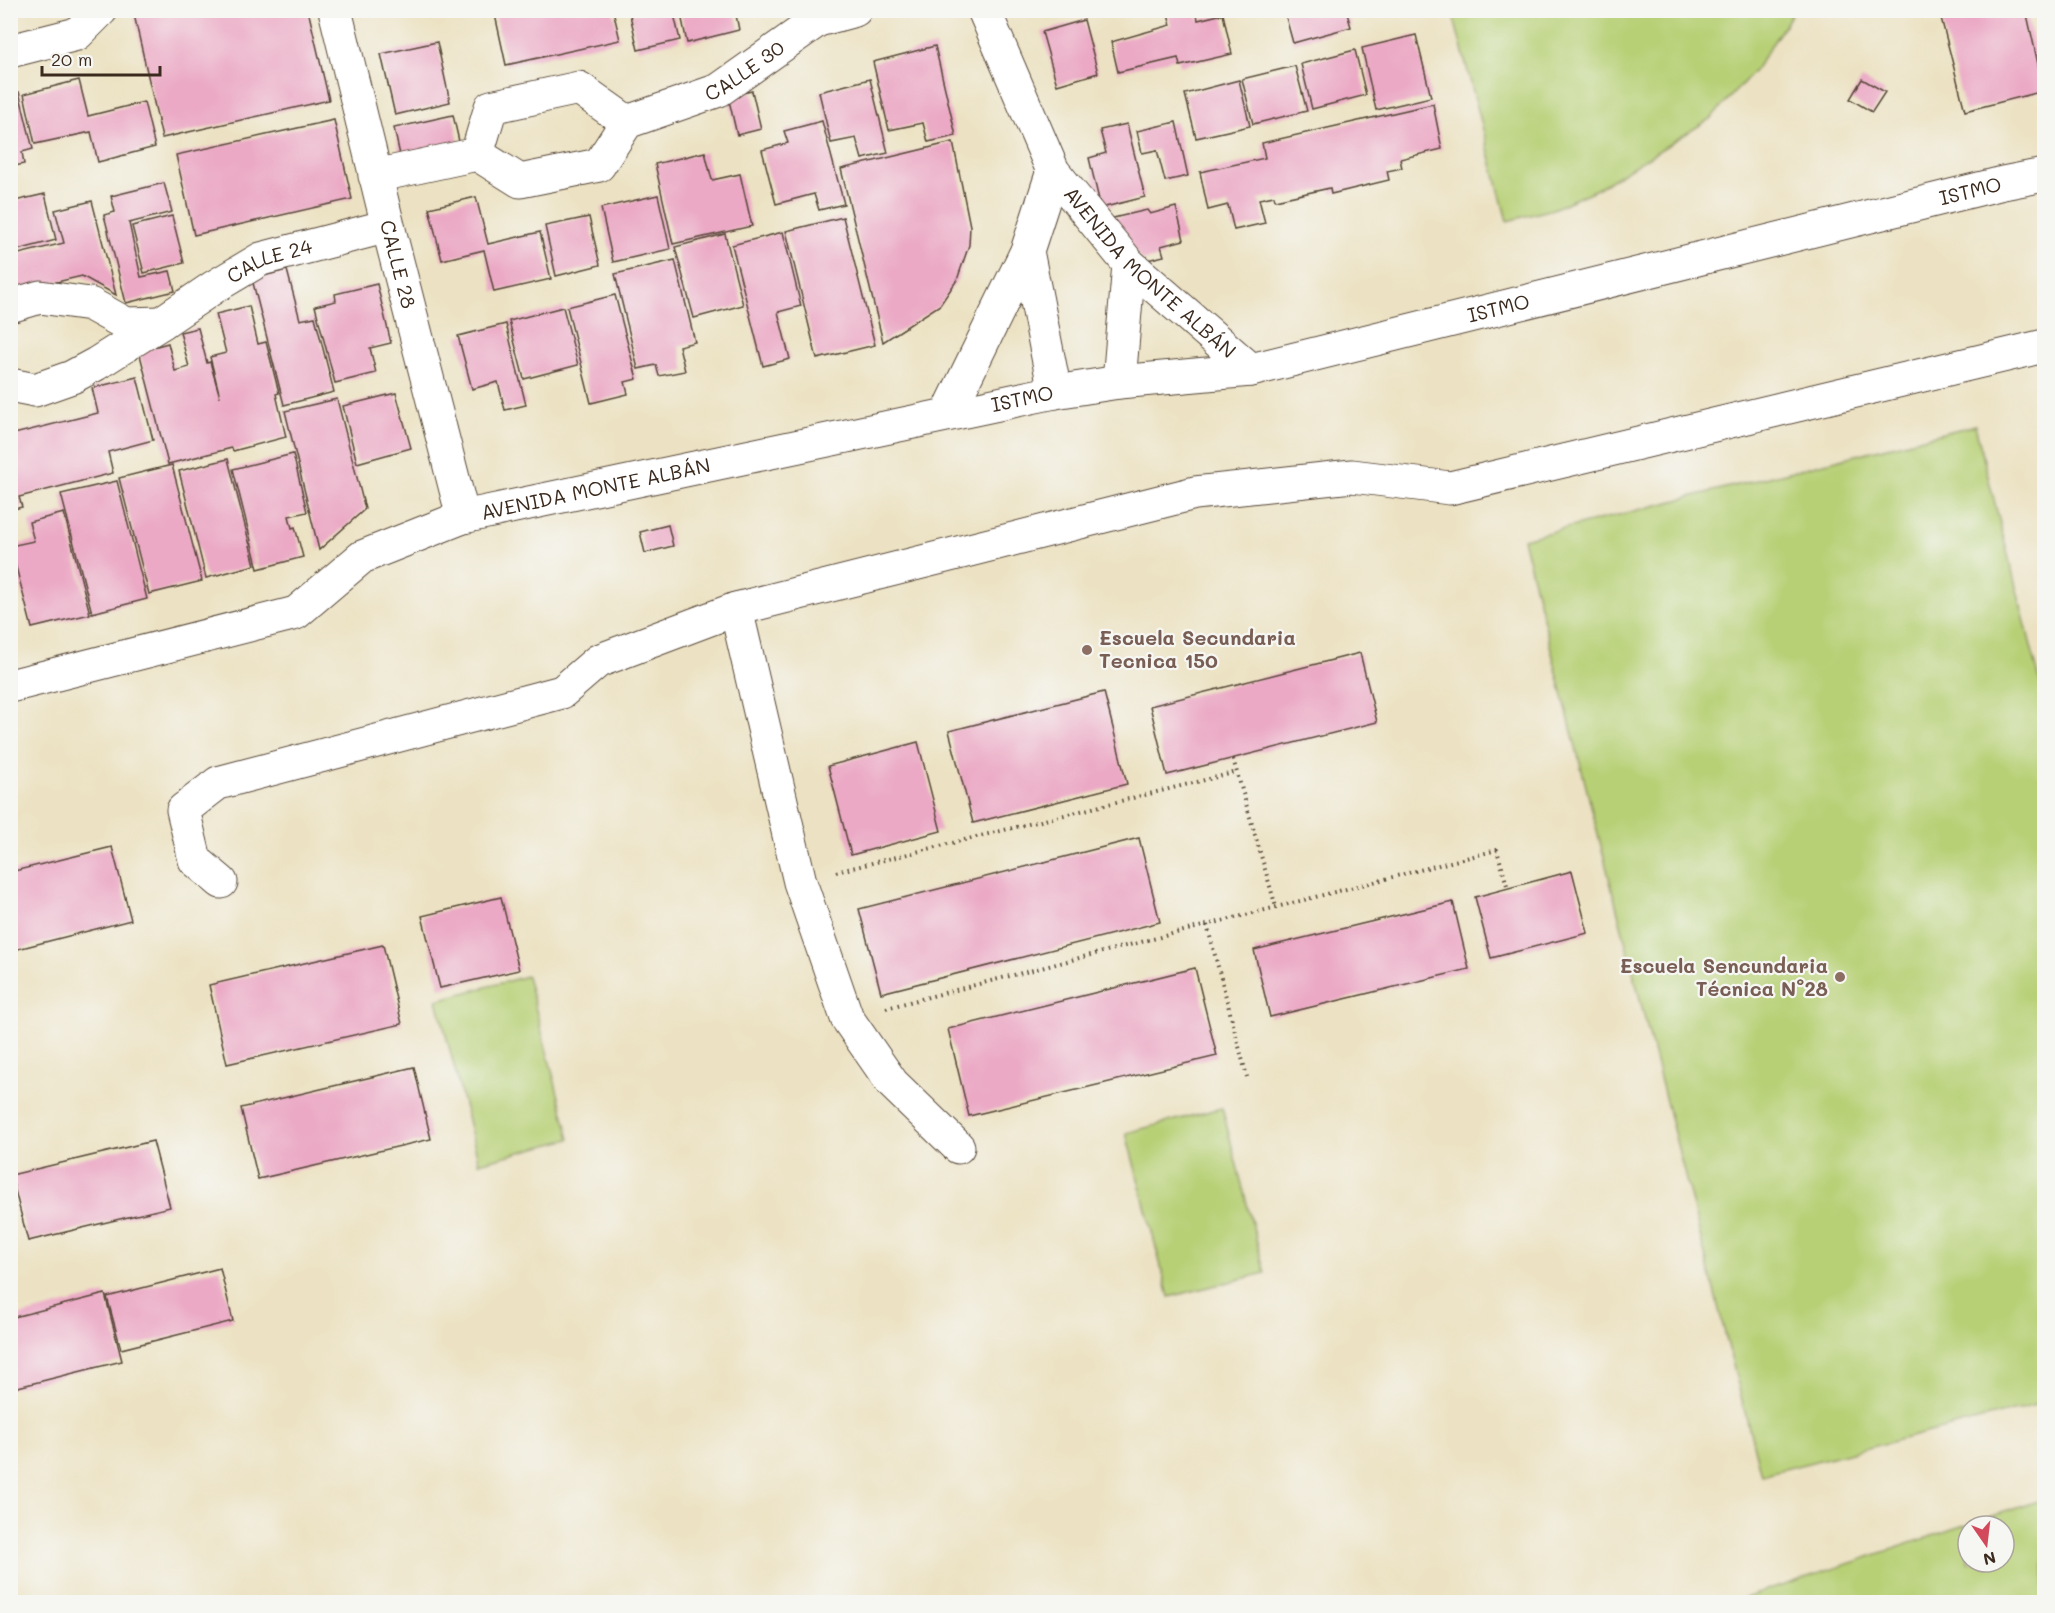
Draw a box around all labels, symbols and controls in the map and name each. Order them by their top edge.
street label: CALLE 30 [701,34,789,106]
scale bar [42,39,160,77]
text: 20 m [51,47,92,71]
street label: ISTMO [1936,170,2004,210]
street label: AVENIDA MONTE ALBÁN [1059,181,1242,363]
street label: CALLE 28 [375,217,423,311]
street label: CALLE 24 [221,232,315,289]
street label: ISTMO [1465,287,1532,328]
street label: ISTMO [989,379,1056,417]
street label: AVENIDA MONTE ALBÁN [478,451,713,525]
place label: Escuela Secundaria Tecnica 150 [1099,624,1296,673]
marker: Escuela Secundaria Tecnica 150 [1080,643,1094,657]
place label: Escuela Sencundaria Técnica N°28 [1620,952,1828,1001]
marker: Escuela Sencundaria Técnica N°28 [1833,970,1847,984]
north arrow [1956,1514,2016,1574]
text: N [1981,1547,1998,1571]

